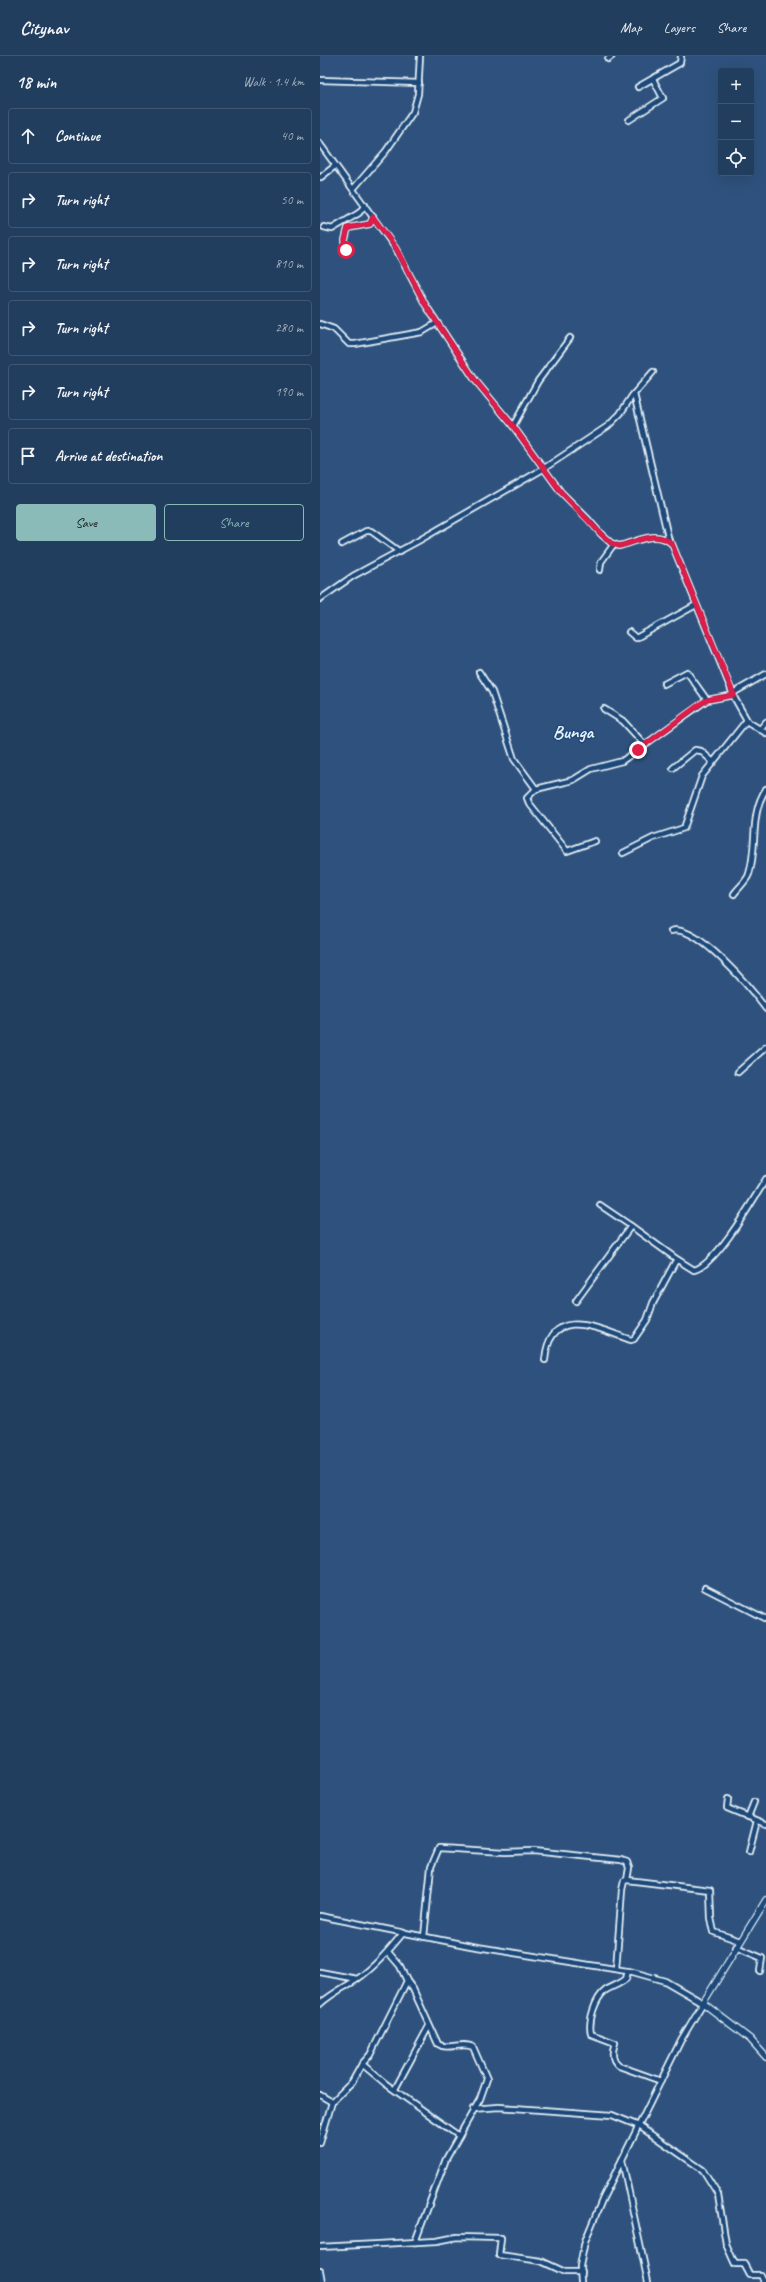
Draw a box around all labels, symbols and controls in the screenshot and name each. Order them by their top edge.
text: Citynav [20,16,68,40]
text: Map [620,19,642,36]
text: Layers [664,19,695,36]
text: Share [717,19,746,36]
map controls [718,68,754,176]
button: + [718,68,754,104]
text: 18 min [16,72,56,93]
text: Walk · 1.4 km [243,74,304,90]
button: − [718,104,754,140]
icon: ahead [17,125,39,147]
text: Continue [55,127,100,146]
text: 40 m [281,128,303,144]
button: locate [718,140,754,176]
icon: right [17,189,39,211]
text: Turn right [55,191,108,210]
text: 50 m [281,192,303,208]
route start [337,241,355,259]
icon: right [17,253,39,275]
text: Turn right [55,255,108,274]
text: 810 m [275,256,303,272]
icon: right [17,317,39,339]
text: Turn right [55,319,108,338]
text: 280 m [275,320,303,336]
icon: right [17,381,39,403]
text: Turn right [55,383,108,402]
text: 190 m [275,384,303,400]
icon: arrive [17,445,39,467]
text: Arrive at destination [55,447,162,466]
button: Save [16,504,156,541]
button: Share [164,504,304,541]
district label: Bunga [553,720,594,744]
route end [629,741,647,759]

